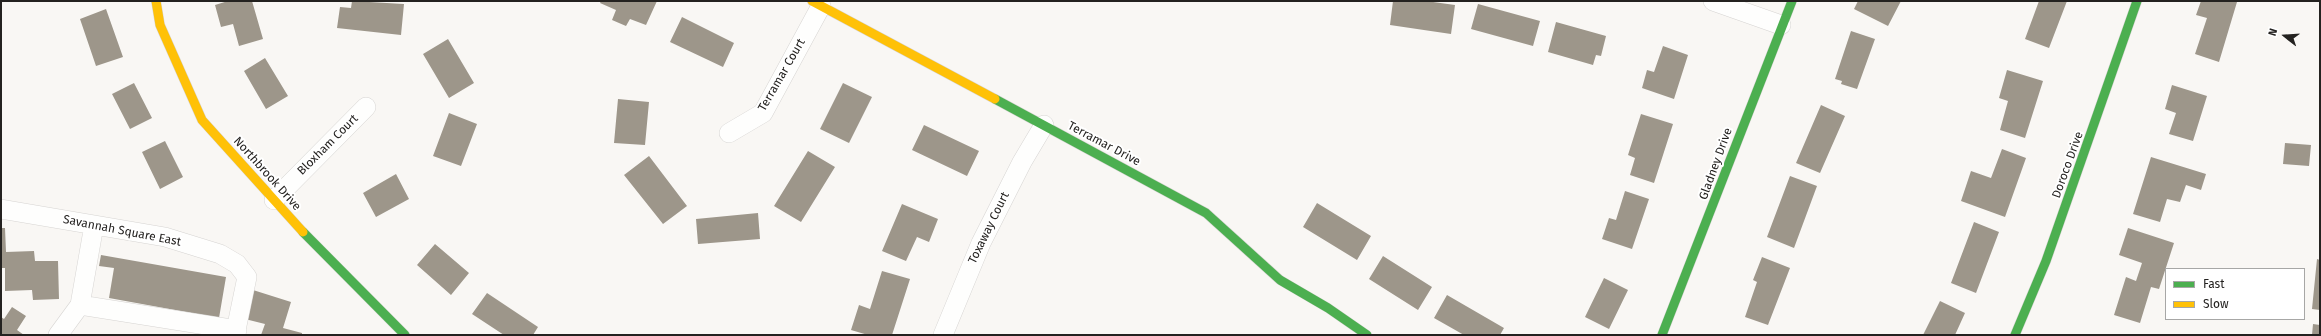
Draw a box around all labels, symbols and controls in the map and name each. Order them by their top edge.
north arrow [2265,16,2305,56]
text: N [2266,27,2280,38]
street label: Terramar Court [755,36,809,114]
street label: Bloxham Court [295,112,361,178]
street label: Terramar Drive [1065,119,1143,169]
street label: Gladney Drive [1696,126,1736,202]
street label: Doroco Drive [2049,130,2087,200]
street label: Northbrook Drive [230,134,304,214]
street label: Toxaway Court [965,190,1013,266]
street label: Savannah Square East [62,213,182,249]
legend [2165,268,2305,320]
text: Fast [2203,277,2225,291]
text: Slow [2203,297,2229,311]

